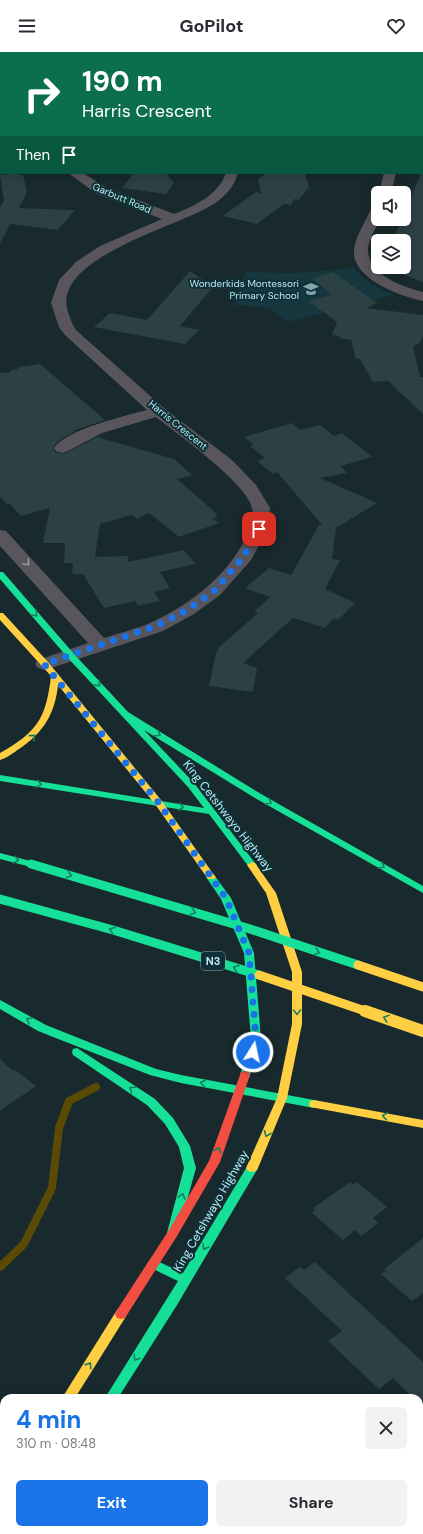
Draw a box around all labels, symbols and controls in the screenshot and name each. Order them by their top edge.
text: GoPilot [179,14,244,38]
icon: menu [16,15,38,37]
icon: heart [385,15,407,37]
text: 190 m [82,63,163,100]
icon: right [16,68,68,120]
text: Harris Crescent [82,99,212,123]
icon: arrive [58,144,80,166]
text: Then [16,145,50,165]
street label: Garbutt Road [91,180,153,216]
map controls [371,186,411,274]
button: sound [371,186,411,226]
button: layers [371,234,411,274]
place label: Wonderkids Montessori Primary School [190,277,299,302]
school or university icon: Wonderkids Montessori Primary School [302,280,320,298]
street label: Harris Crescent [146,397,210,453]
pin [242,512,276,546]
icon: arrive [248,518,270,540]
one-way arrow [22,558,30,566]
one-way arrow [30,609,37,616]
one-way arrow [93,680,100,687]
one-way arrow [154,730,161,737]
one-way arrow [28,734,35,741]
street label: King Cetshwayo Highway [179,757,277,875]
one-way arrow [35,779,42,788]
one-way arrow [265,797,272,804]
one-way arrow [178,802,184,810]
one-way arrow [12,855,19,863]
one-way arrow [378,862,385,869]
one-way arrow [65,870,72,879]
one-way arrow [189,907,196,916]
one-way arrow [109,926,115,934]
one-way arrow [313,947,320,955]
road number: N3 [201,952,225,970]
one-way arrow [233,964,240,973]
one-way arrow [293,1009,301,1015]
one-way arrow [383,1015,390,1023]
one-way arrow [26,1018,33,1025]
position arrow [232,1031,274,1073]
one-way arrow [200,1079,206,1088]
one-way arrow [129,1086,136,1094]
one-way arrow [382,1112,388,1121]
one-way arrow [263,1130,271,1137]
street label: King Cetshwayo Highway [170,1147,253,1275]
one-way arrow [214,1147,222,1154]
one-way arrow [178,1193,186,1199]
one-way arrow [202,1243,209,1250]
one-way arrow [134,1354,141,1361]
one-way arrow [84,1362,91,1369]
text: 4 min [16,1404,81,1435]
button: close [365,1407,407,1449]
text: 310 m · 08:48 [16,1435,96,1452]
button: Exit [16,1480,208,1526]
button: Share [216,1480,407,1526]

